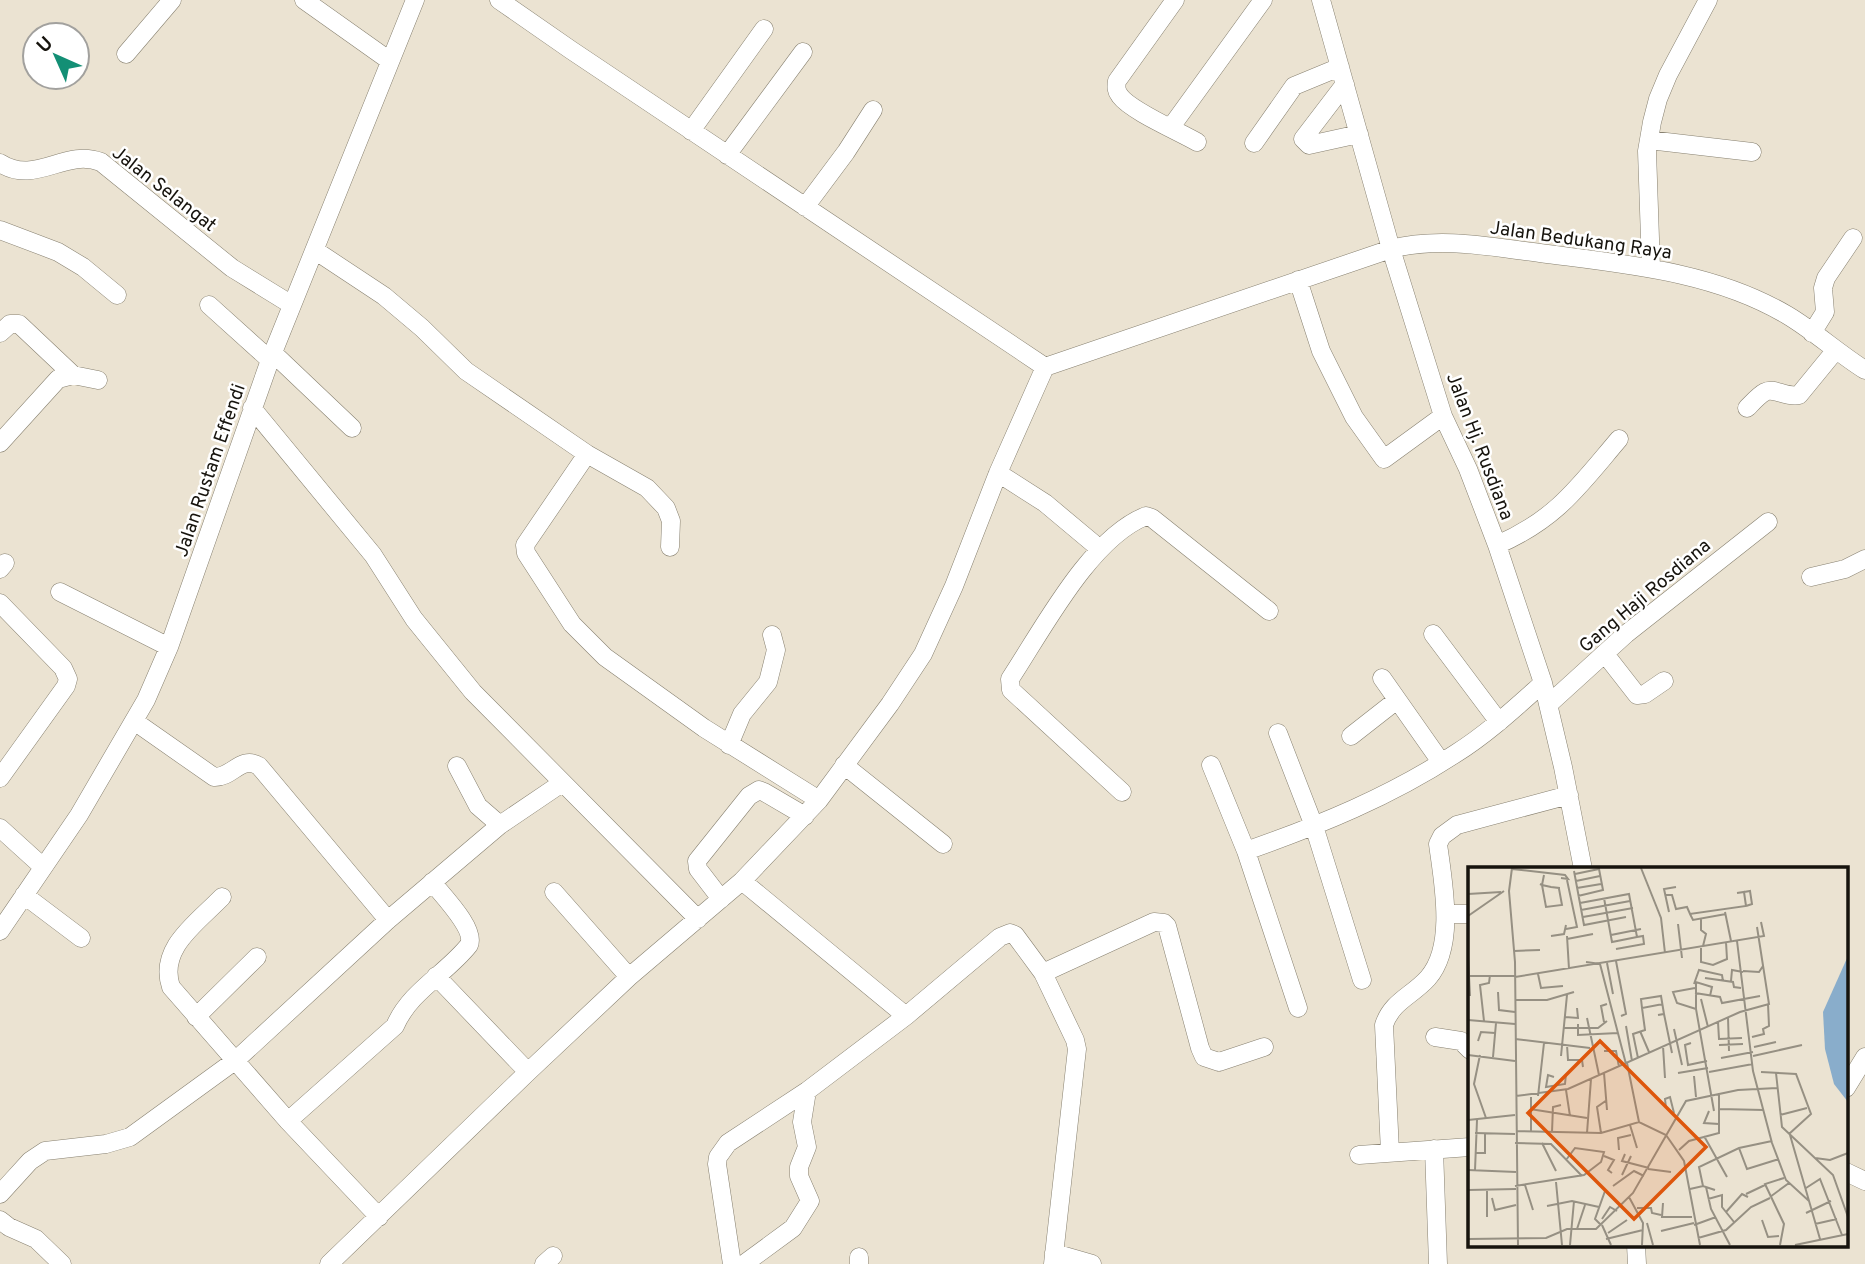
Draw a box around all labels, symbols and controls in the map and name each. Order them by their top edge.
north arrow [21,21,91,91]
text: U [32,32,59,59]
street label: Jalan Selangat [107,141,221,238]
street label: Jalan Bedukang Raya [1488,216,1673,266]
street label: Jalan Hj. Rusdiana [1440,370,1518,524]
street label: Jalan Rustam Effendi [170,381,252,560]
street label: Gang Haji Rosdiana [1574,534,1716,659]
inset map [1468,867,1848,1246]

